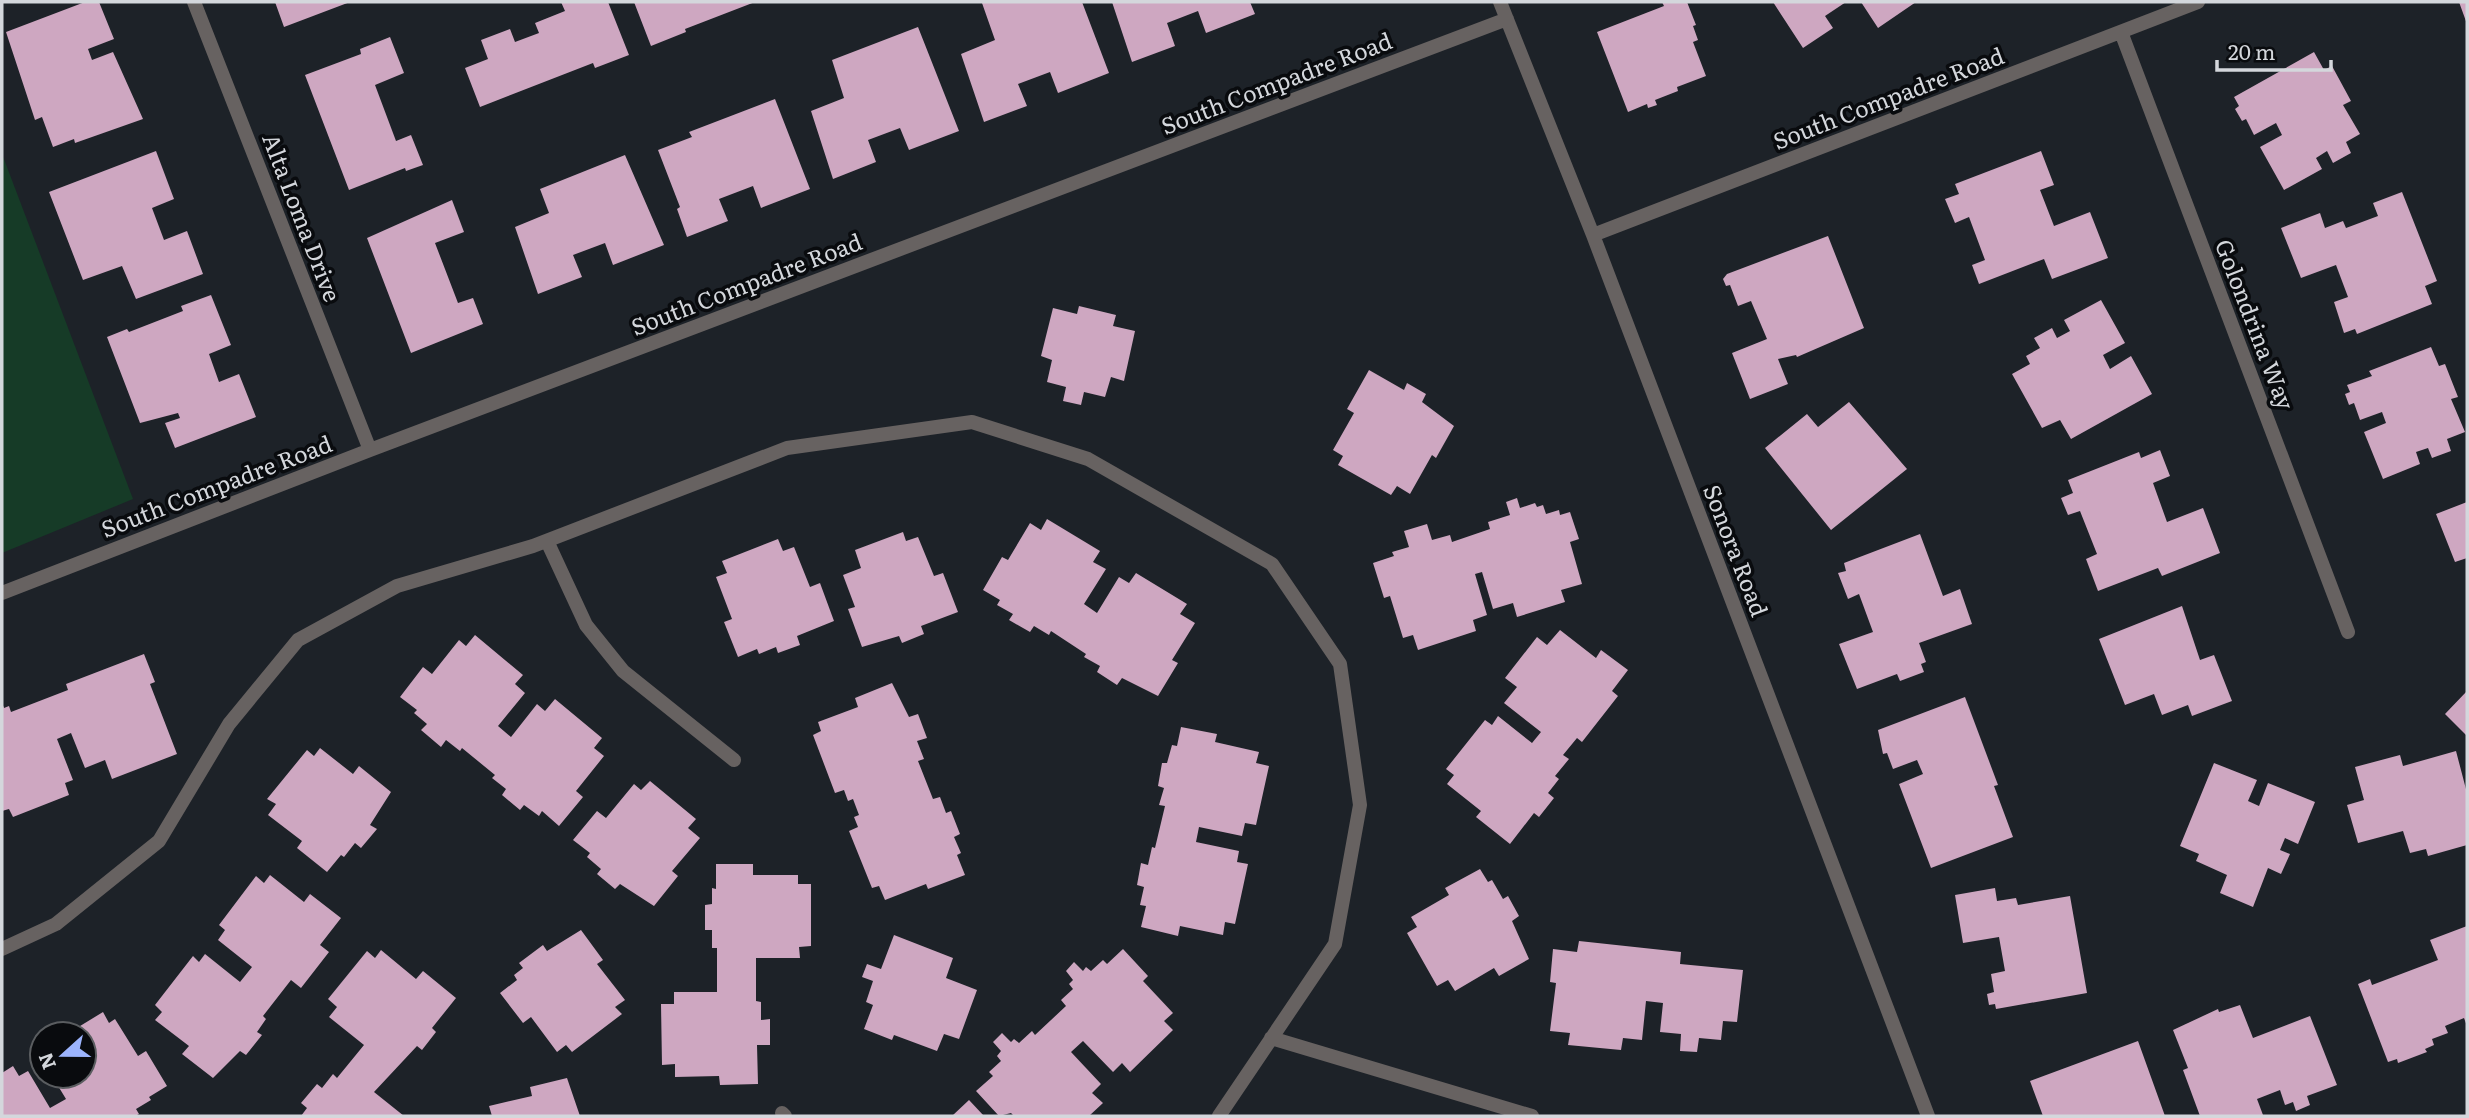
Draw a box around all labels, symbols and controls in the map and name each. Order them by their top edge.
street label: South Compadre Road [1156,22,1396,142]
scale bar [2217,28,2331,72]
text: 20 m [2228,35,2275,66]
street label: South Compadre Road [1768,37,2008,157]
street label: Alta Loma Drive [255,128,351,306]
street label: South Compadre Road [626,223,866,343]
street label: Golondrina Way [2208,234,2304,415]
street label: South Compadre Road [96,425,336,545]
street label: Sonora Road [1696,479,1778,621]
north arrow [28,1020,98,1090]
text: N [30,1049,62,1074]

